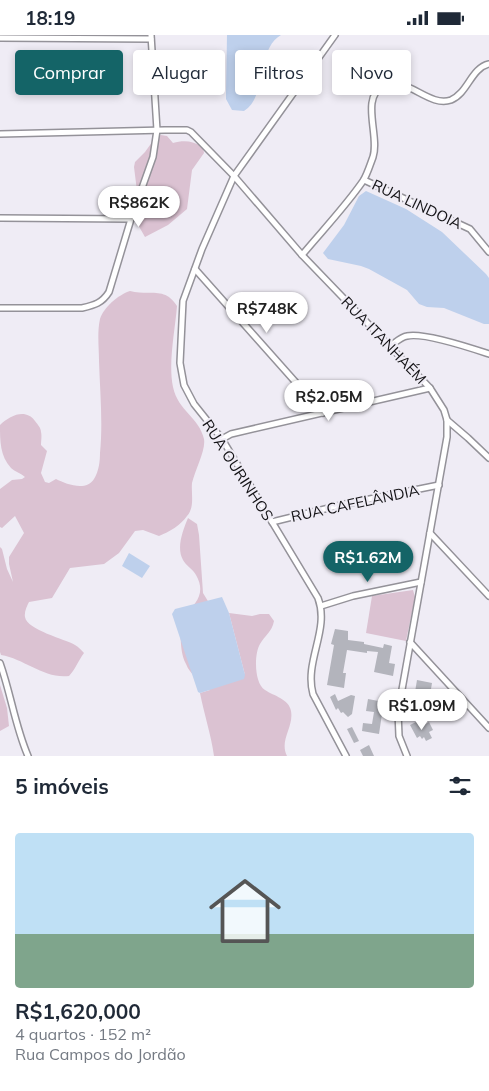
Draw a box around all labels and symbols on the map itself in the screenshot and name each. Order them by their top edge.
street label: RUA LINDOIA [369,175,465,233]
pin: R$862K [98,185,180,228]
pin: R$748K [226,291,308,334]
street label: RUA ITANHAÉM [337,292,431,388]
pin: R$2.05M [283,379,375,422]
street label: RUA OURINHOS [198,416,278,524]
street label: RUA CAFELÂNDIA [289,480,421,526]
pin: R$1.62M [322,541,414,583]
pin: R$1.09M [376,689,468,731]

